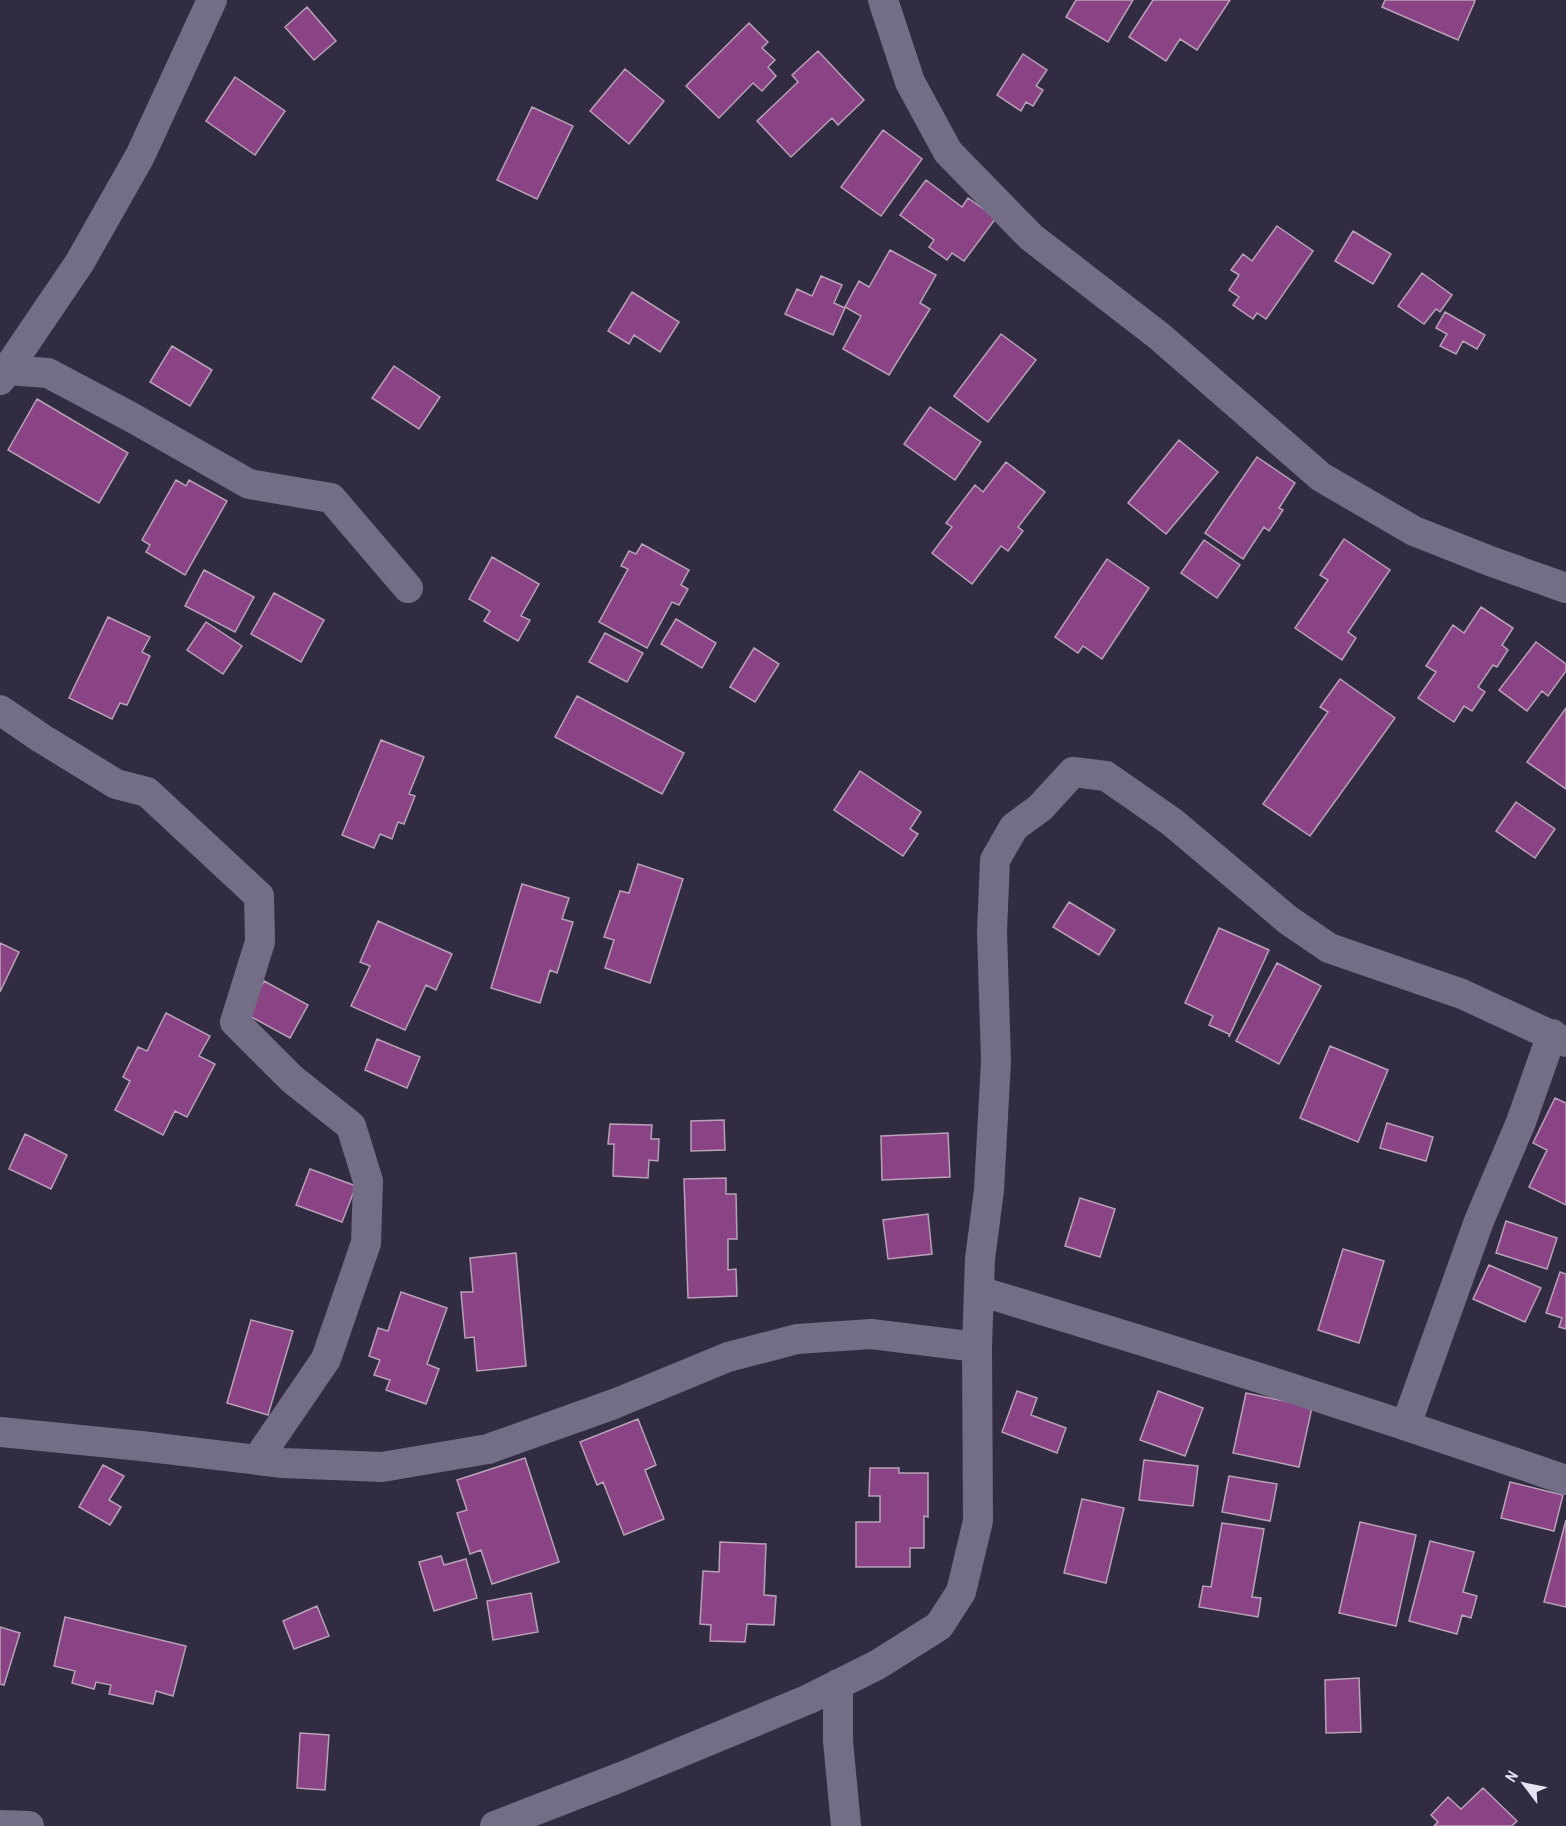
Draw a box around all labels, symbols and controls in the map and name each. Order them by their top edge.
north arrow [1494,1754,1554,1814]
text: N [1499,1766,1523,1786]

